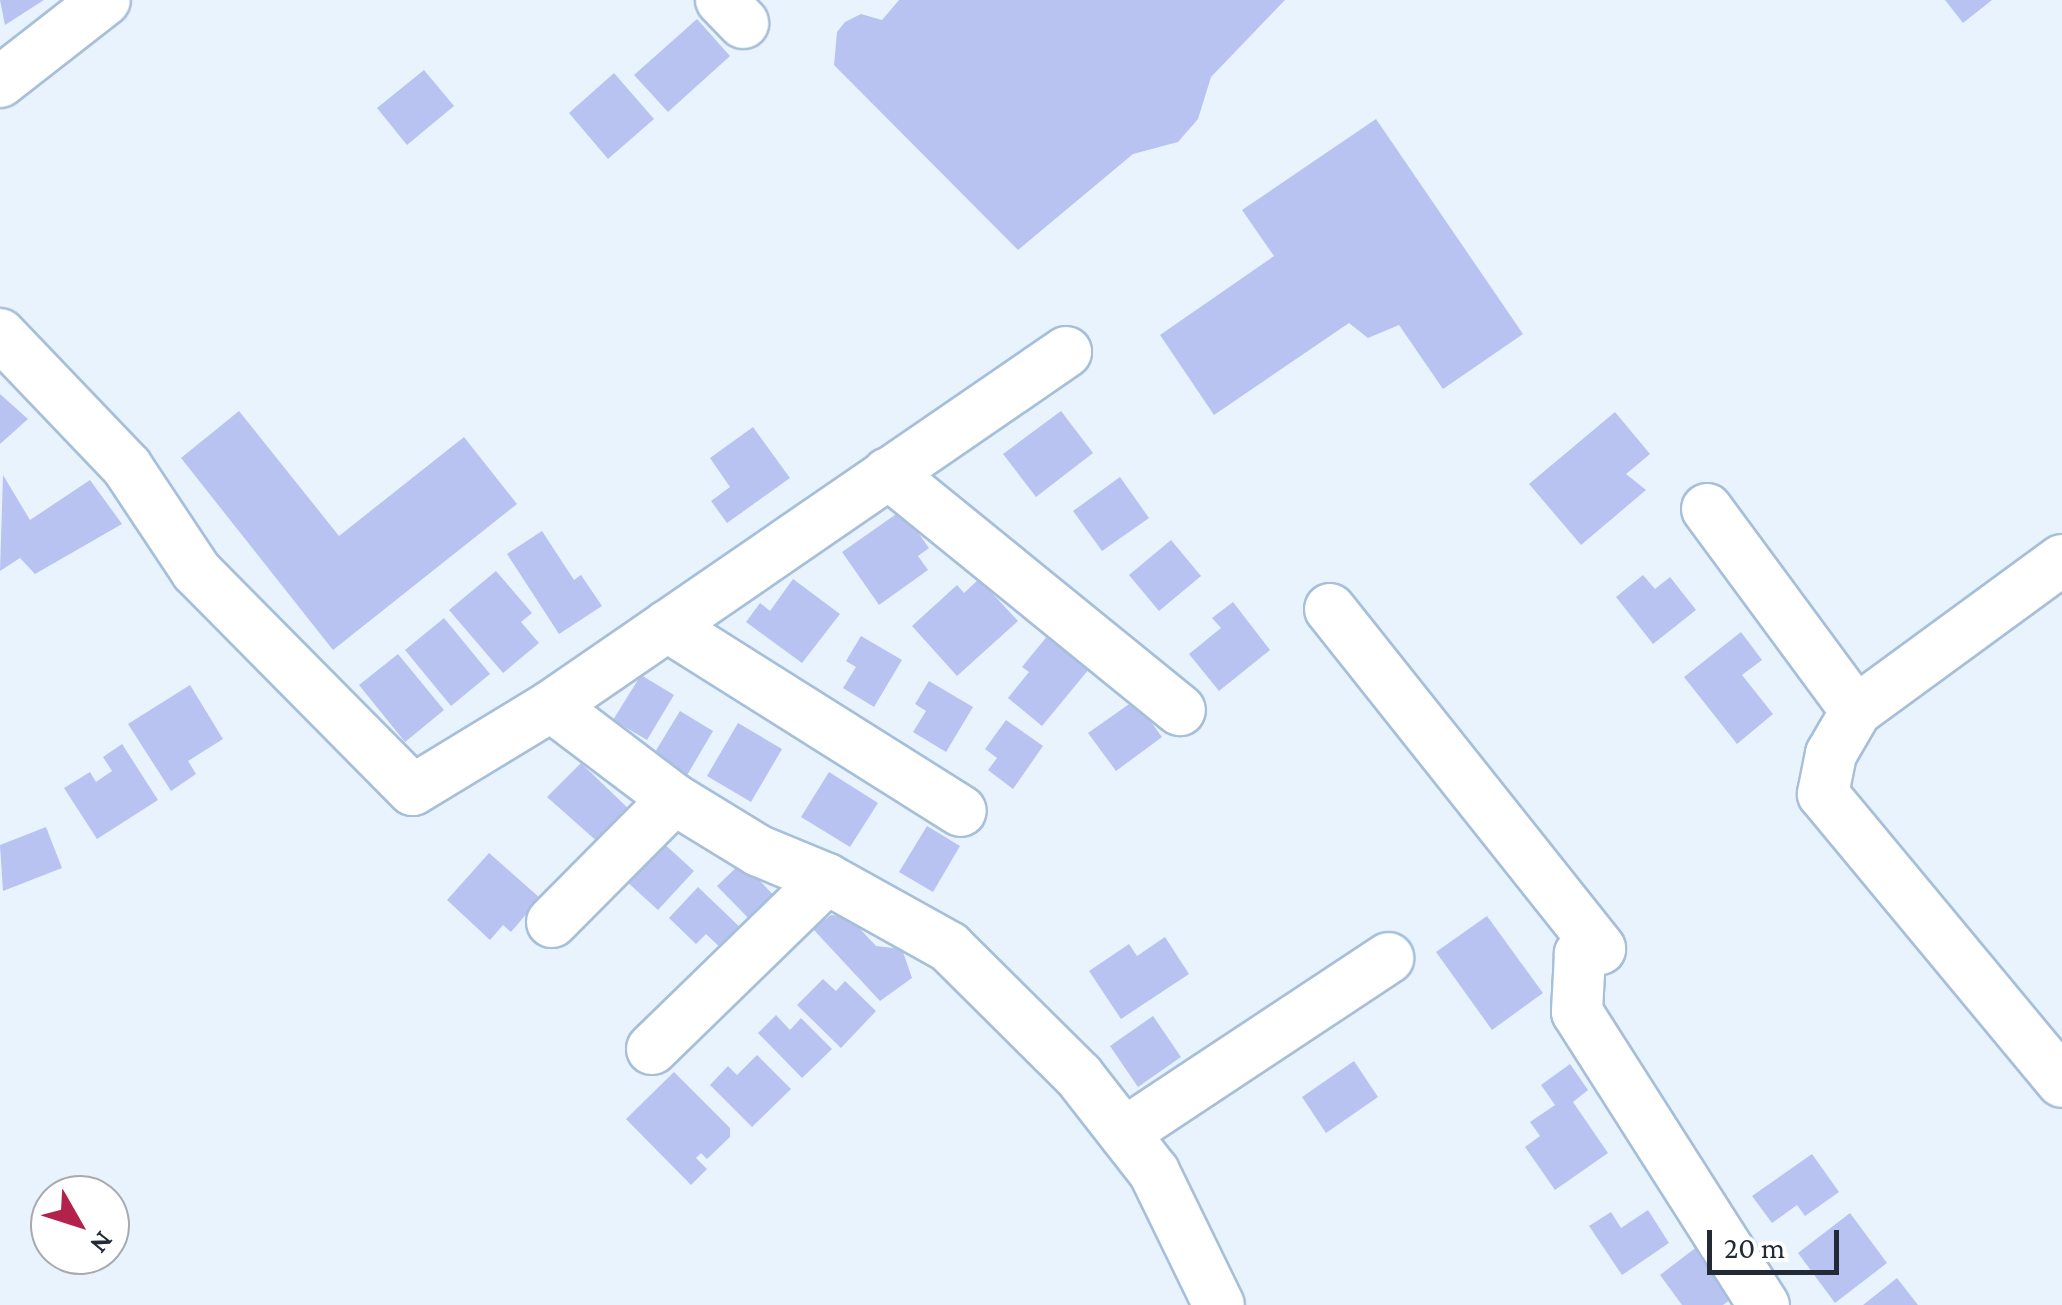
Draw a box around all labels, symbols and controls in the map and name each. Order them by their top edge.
north arrow [30,1175,130,1275]
scale bar [1712,1210,1844,1272]
text: N [84,1226,120,1260]
text: 20 m [1724,1231,1785,1264]

